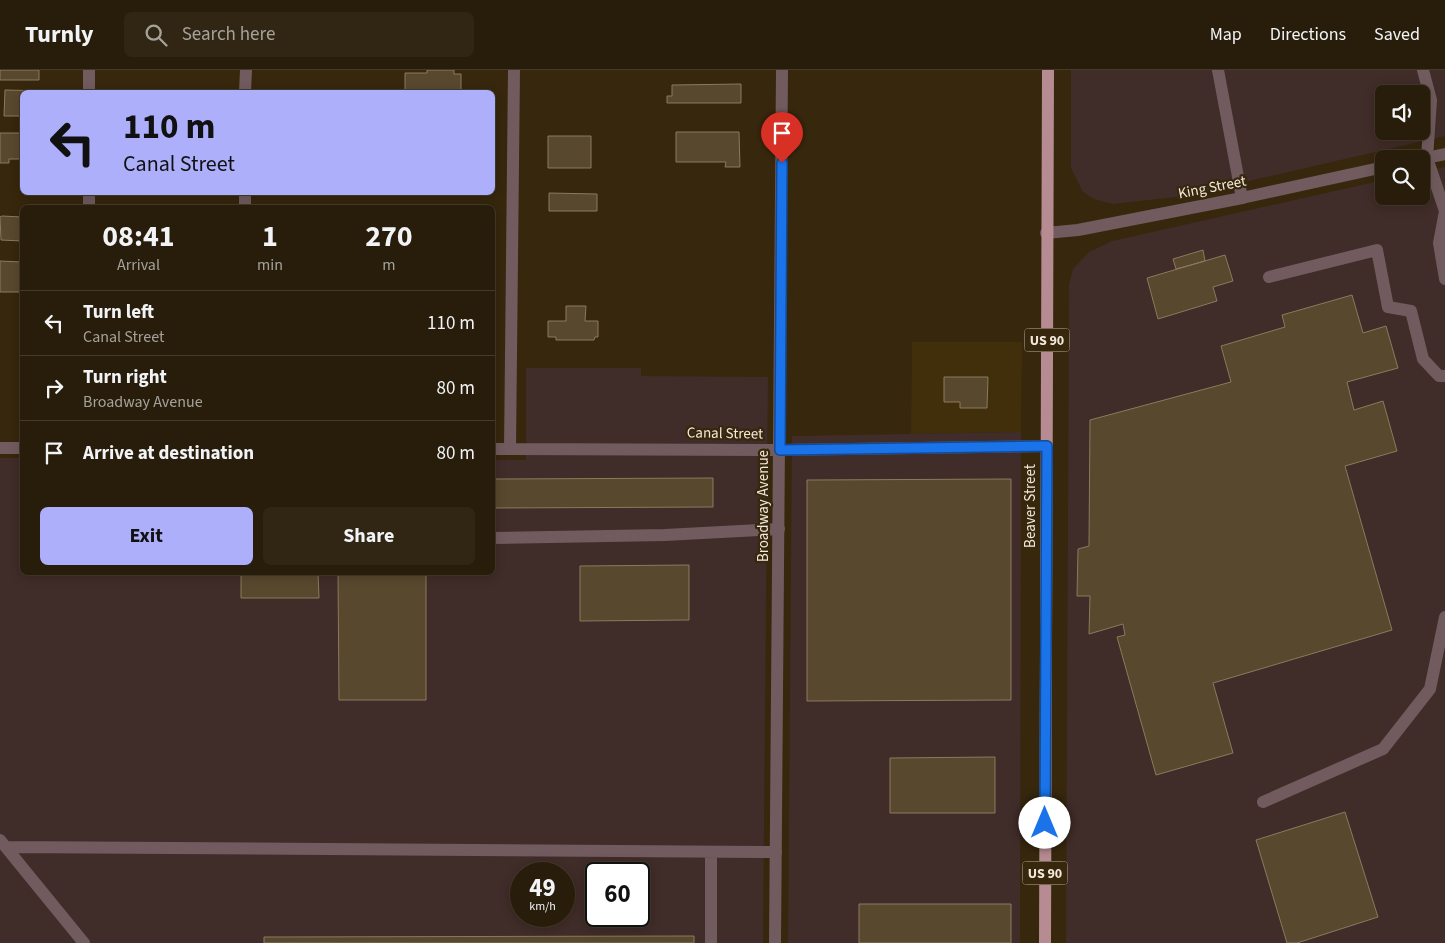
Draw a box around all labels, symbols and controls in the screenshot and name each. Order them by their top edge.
search box [124,12,474,57]
text: Turnly [25,17,94,52]
icon: search [142,21,170,49]
text: Search here [182,21,275,48]
text: Map [1210,22,1242,47]
text: Directions [1270,22,1346,47]
text: Saved [1374,22,1420,47]
map controls [1375,85,1430,205]
button: sound [1375,85,1430,140]
text: 110 m [123,102,215,152]
icon: left [40,110,105,175]
pin [761,112,803,163]
icon: arrive [768,119,796,147]
text: Canal Street [123,148,235,180]
button: search [1375,150,1430,205]
street label: King Street [1176,171,1248,204]
text: 08:41 [102,215,175,258]
text: 1 [262,215,278,258]
text: 270 [365,215,413,258]
text: Arrival [117,254,160,276]
text: min [257,254,283,276]
text: m [382,254,396,276]
text: Turn left [83,299,154,326]
icon: left [40,309,68,337]
text: 110 m [427,310,475,337]
text: Canal Street [83,326,164,348]
road number: US 90 [1024,328,1070,352]
text: Turn right [83,364,167,391]
icon: right [40,374,68,402]
text: 80 m [437,375,475,402]
text: Broadway Avenue [83,391,203,413]
street label: Canal Street [687,422,763,445]
icon: arrive [40,439,68,467]
text: Arrive at destination [83,440,254,467]
text: 80 m [437,440,475,467]
street label: Broadway Avenue [753,450,774,562]
street label: Beaver Street [1020,464,1041,548]
button: Exit [40,507,253,565]
button: Share [263,507,475,565]
position arrow [1018,796,1070,848]
road number: US 90 [1022,861,1068,884]
speed limit sign: 60 [585,862,650,927]
text: 49 [529,870,556,906]
text: km/h [529,898,556,915]

